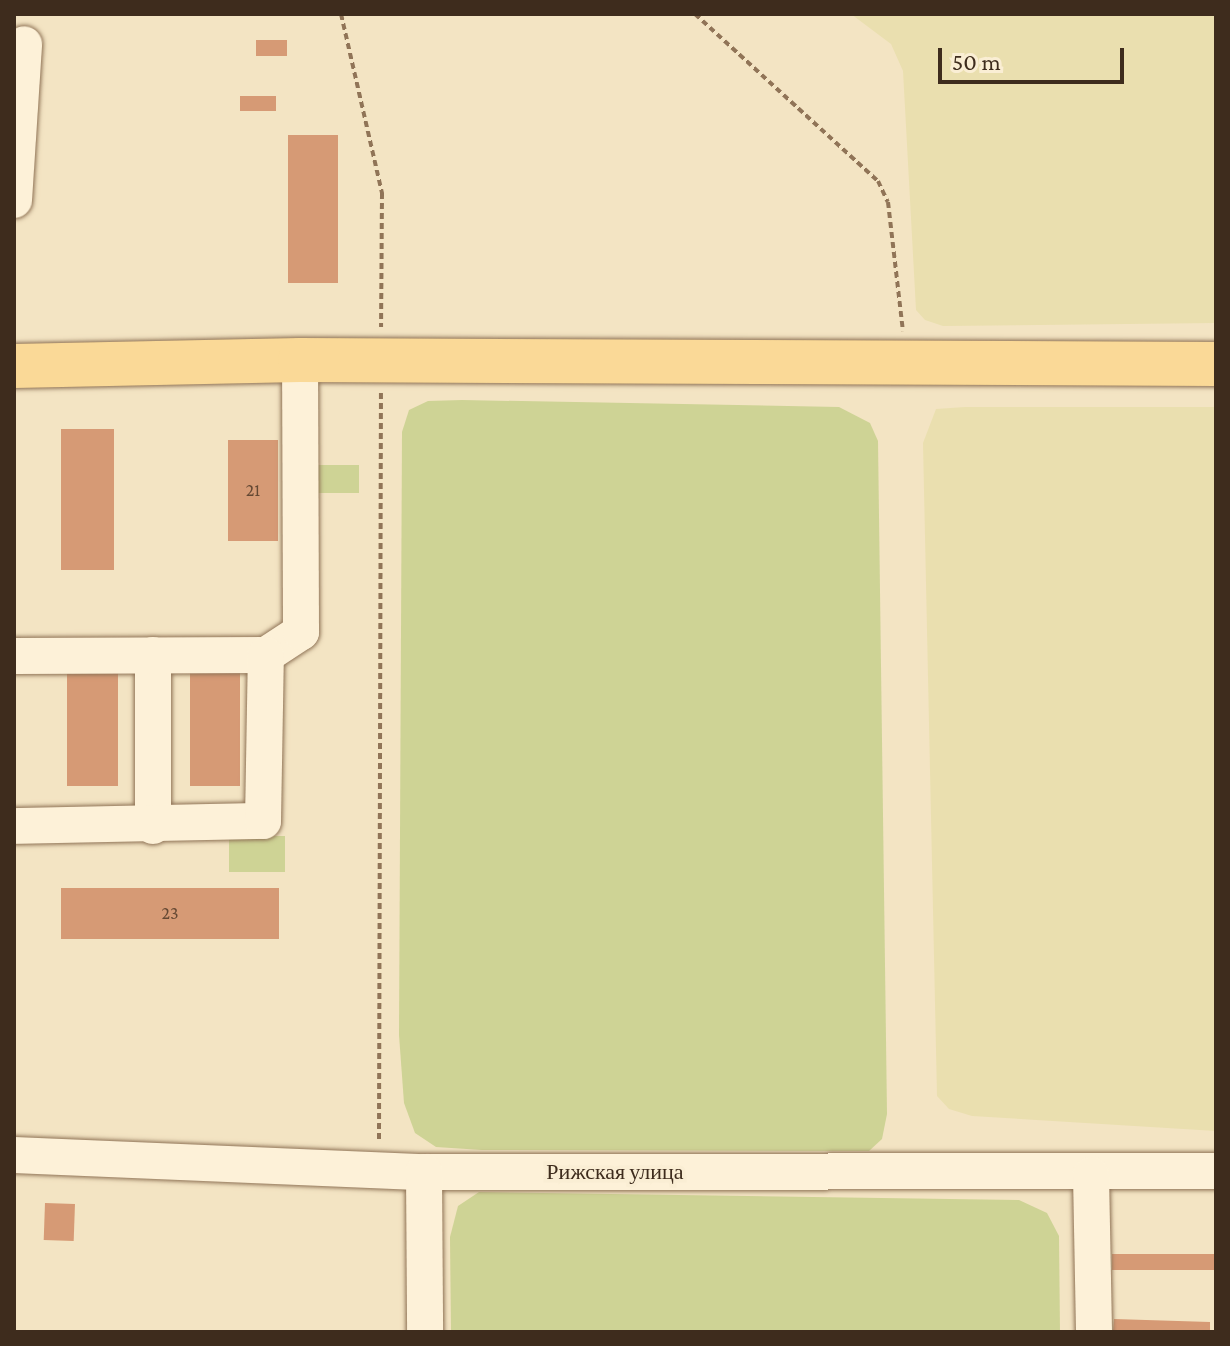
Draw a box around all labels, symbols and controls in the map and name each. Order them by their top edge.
scale bar [942,32,1128,82]
text: 50 m [952,48,1001,75]
house number: 21 [246,479,260,501]
house number: 23 [161,902,179,924]
street label: Рижская улица [546,1159,684,1185]

